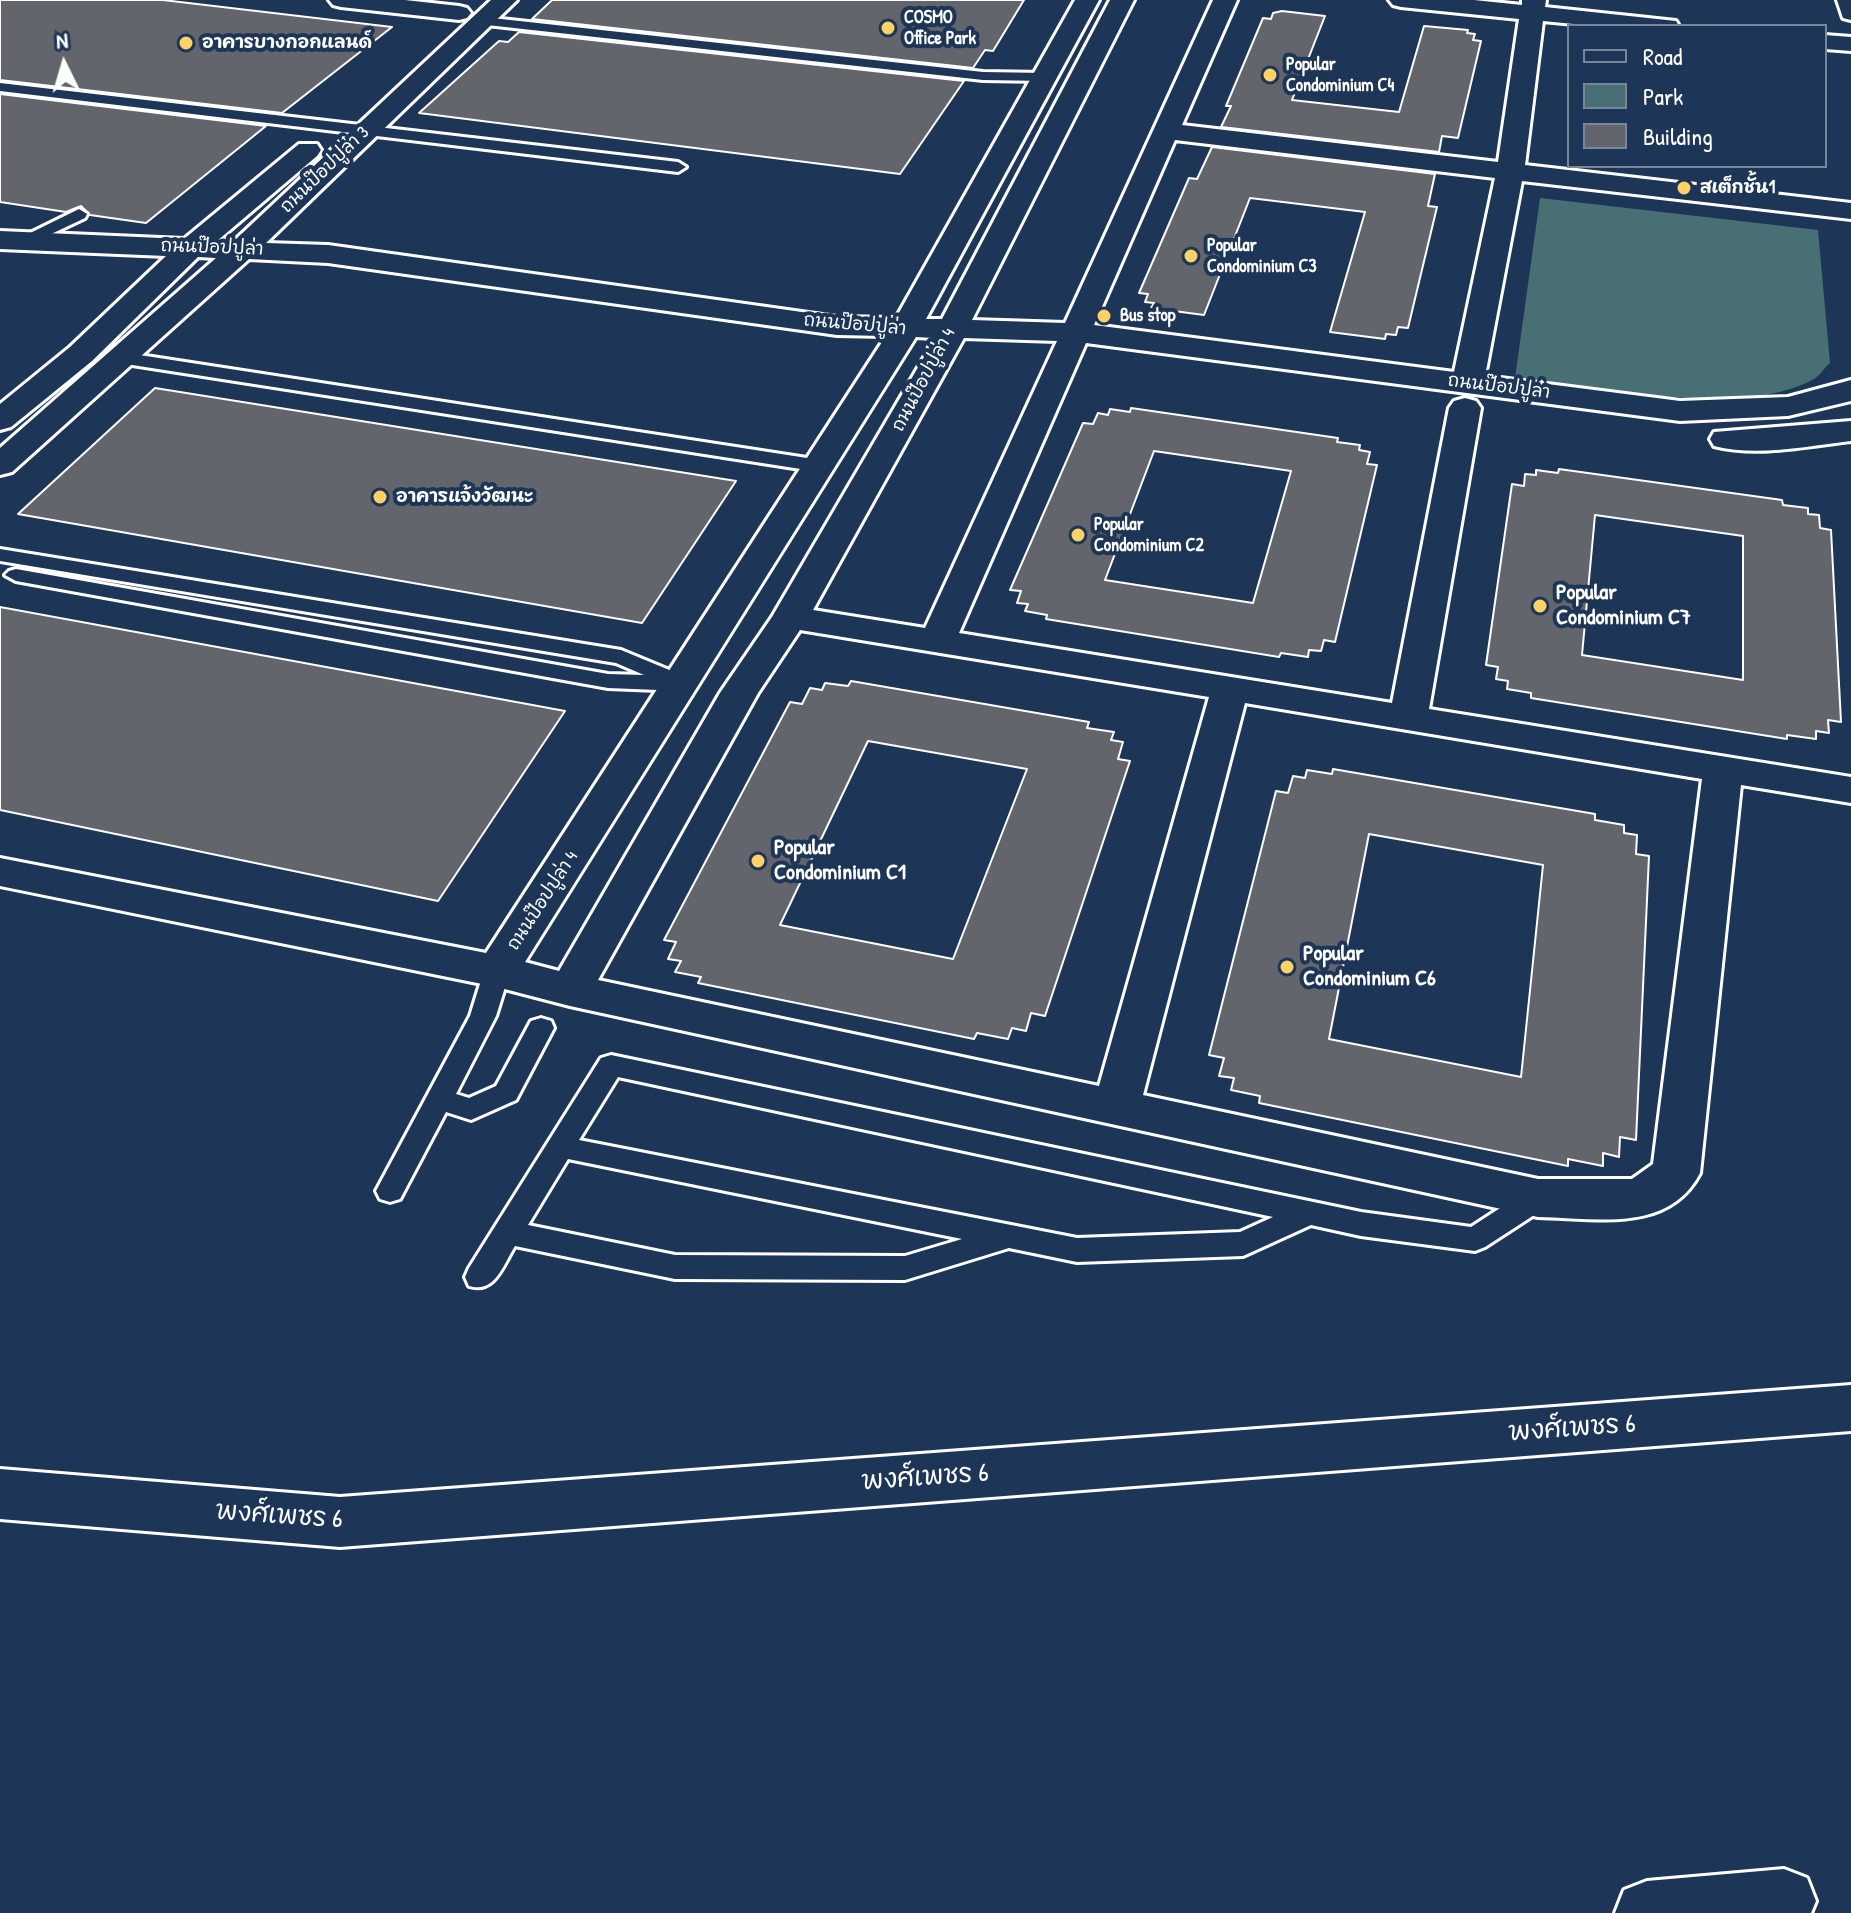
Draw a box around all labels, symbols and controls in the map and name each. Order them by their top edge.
place label: COSMO Office Park [904,7,976,50]
marker: COSMO Office Park [879,19,897,37]
north arrow [24,24,104,104]
legend [1567,24,1827,168]
text: N [55,25,69,56]
place label: อาคารบางกอกแลนด์ [202,32,372,54]
marker: อาคารบางกอกแลนด์ [177,34,195,52]
text: Road [1643,40,1682,72]
place label: Popular Condominium C4 [1286,54,1394,96]
marker: Popular Condominium C4 [1261,66,1279,84]
text: Park [1643,80,1683,112]
text: Building [1643,120,1713,152]
street label: ถนนป๊อปปูล่า 3 [276,122,374,218]
place label: สเต็กชั้น1 [1700,177,1775,199]
marker: สเต็กชั้น1 [1675,179,1693,197]
street label: ถนนป๊อปปูล่า [160,235,264,261]
place label: Popular Condominium C3 [1207,235,1316,278]
marker: Popular Condominium C3 [1182,247,1200,265]
place label: Bus stop [1120,305,1175,327]
marker: Bus stop [1095,307,1113,325]
street label: ถนนป๊อปปูล่า [803,310,907,340]
street label: ถนนป๊อปปูล่า 4 [888,325,960,435]
street label: ถนนป๊อปปูล่า [1447,370,1551,404]
place label: อาคารแจ้งวัฒนะ [396,486,533,508]
marker: อาคารแจ้งวัฒนะ [371,488,389,506]
place label: Popular Condominium C2 [1094,514,1204,556]
marker: Popular Condominium C2 [1069,526,1087,544]
place label: Popular Condominium C7 [1556,580,1691,632]
marker: Popular Condominium C7 [1531,597,1549,615]
place label: Popular Condominium C1 [774,835,906,886]
street label: ถนนป๊อปปูล่า 4 [503,847,583,955]
marker: Popular Condominium C1 [749,852,767,870]
place label: Popular Condominium C6 [1303,941,1436,992]
marker: Popular Condominium C6 [1278,958,1296,976]
street label: พงศ์เพชร 6 [1507,1409,1637,1449]
street label: พงศ์เพชร 6 [860,1458,990,1498]
street label: พงศ์เพชร 6 [214,1496,344,1536]

